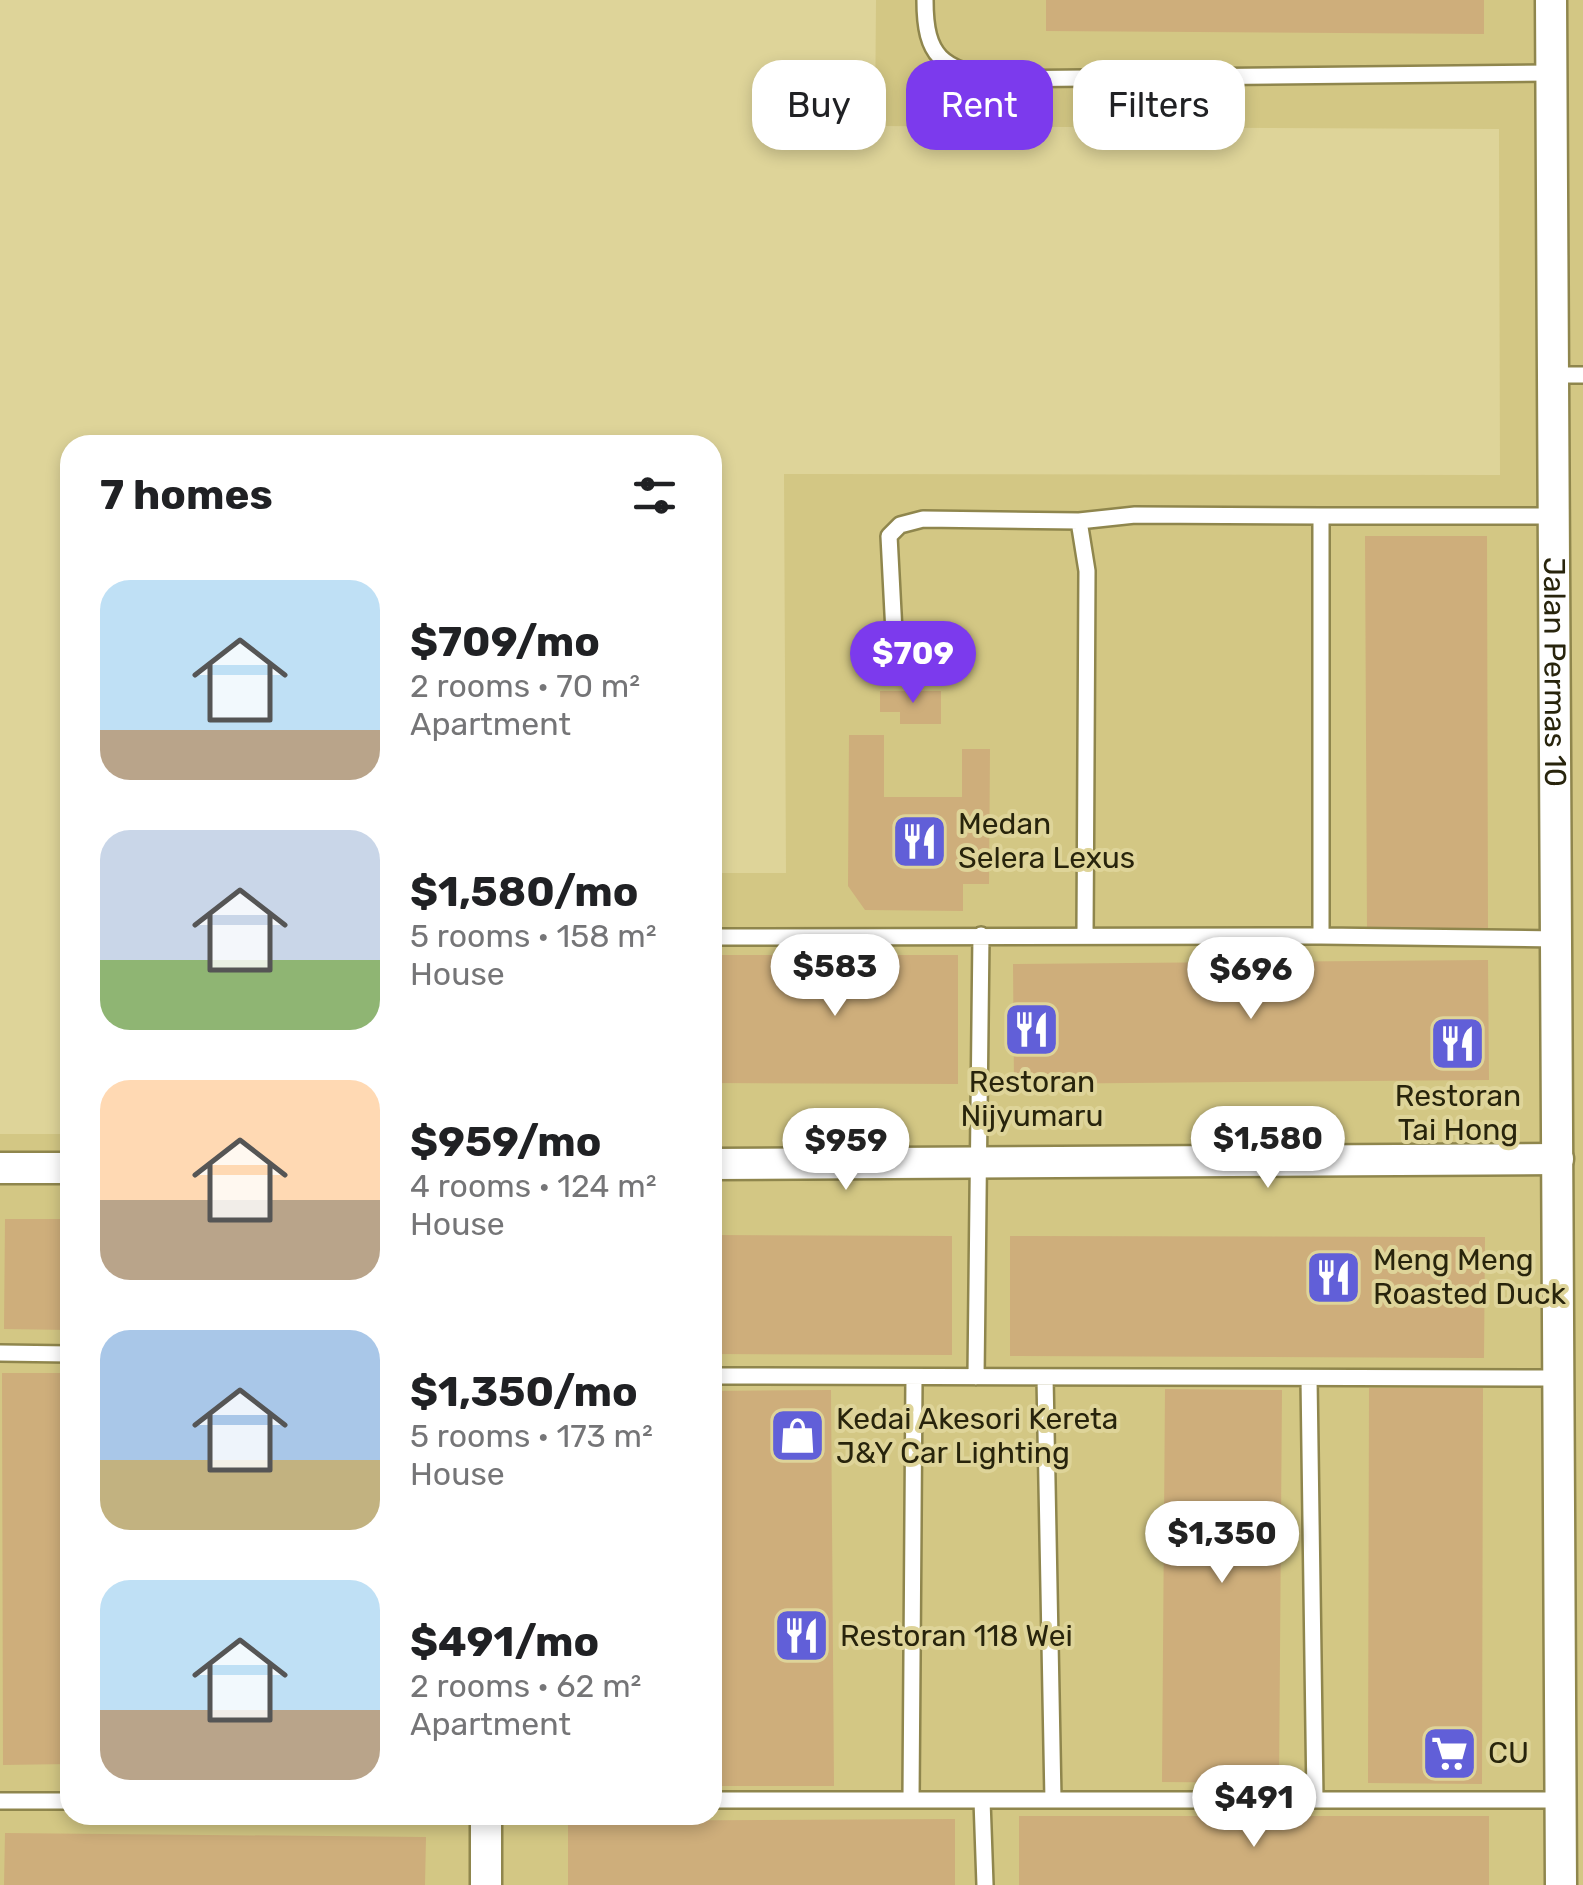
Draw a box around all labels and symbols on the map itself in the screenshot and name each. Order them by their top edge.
street label: Jalan Permas 10 [1536,557,1573,787]
pin: $709 [854,621,972,706]
place label: Medan Selera Lexus [958,806,1135,876]
restaurant icon: Medan Selera Lexus [889,811,949,871]
pin: $583 [776,934,894,1019]
pin: $696 [1192,937,1310,1022]
restaurant icon: Restoran Nijyumaru [1002,1000,1062,1060]
restaurant icon: Restoran Tai Hong [1428,1014,1488,1074]
place label: Restoran Nijyumaru [960,1064,1104,1134]
place label: Restoran Tai Hong [1395,1078,1521,1148]
pin: $1,580 [1187,1106,1349,1191]
pin: $959 [787,1108,905,1193]
place label: Meng Meng Roasted Duck [1373,1242,1567,1312]
restaurant icon: Meng Meng Roasted Duck [1304,1247,1364,1307]
place label: Kedai Akesori Kereta J&Y Car Lighting [836,1401,1118,1471]
shop icon: Kedai Akesori Kereta J&Y Car Lighting [767,1406,827,1466]
pin: $1,350 [1141,1501,1303,1586]
restaurant icon: Restoran 118 Wei [771,1606,831,1666]
place label: Restoran 118 Wei [840,1618,1073,1654]
supermarket icon: CU [1419,1723,1479,1783]
place label: CU [1488,1735,1529,1771]
pin: $491 [1195,1765,1313,1850]

